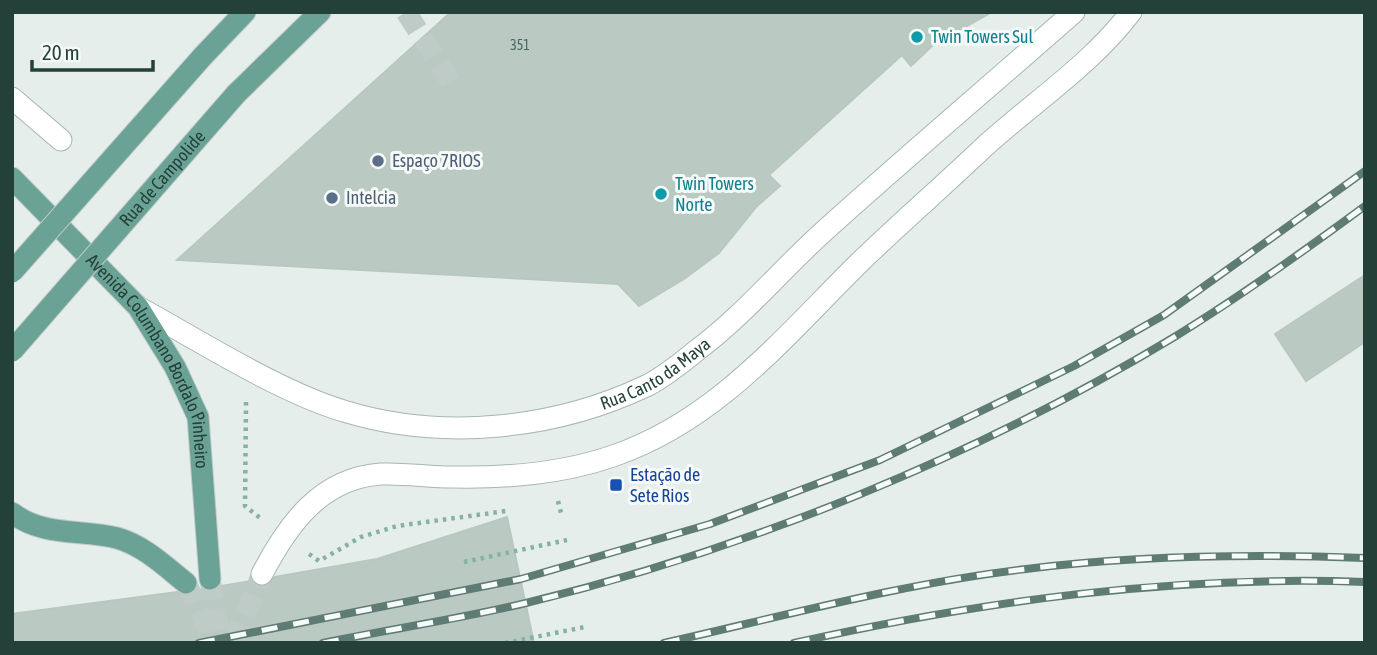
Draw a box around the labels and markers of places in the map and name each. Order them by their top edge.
place label: Twin Towers Sul [931,26,1033,47]
marker: Twin Towers Sul [909,29,925,45]
place label: Espaço 7RIOS [392,150,481,171]
marker: Espaço 7RIOS [370,153,386,169]
place label: Twin Towers Norte [675,173,754,215]
marker: Twin Towers Norte [653,186,669,202]
place label: Intelcia [346,187,396,208]
marker: Intelcia [324,190,340,206]
place label: Estação de Sete Rios [630,464,700,506]
marker: Estação de Sete Rios [608,477,624,493]

